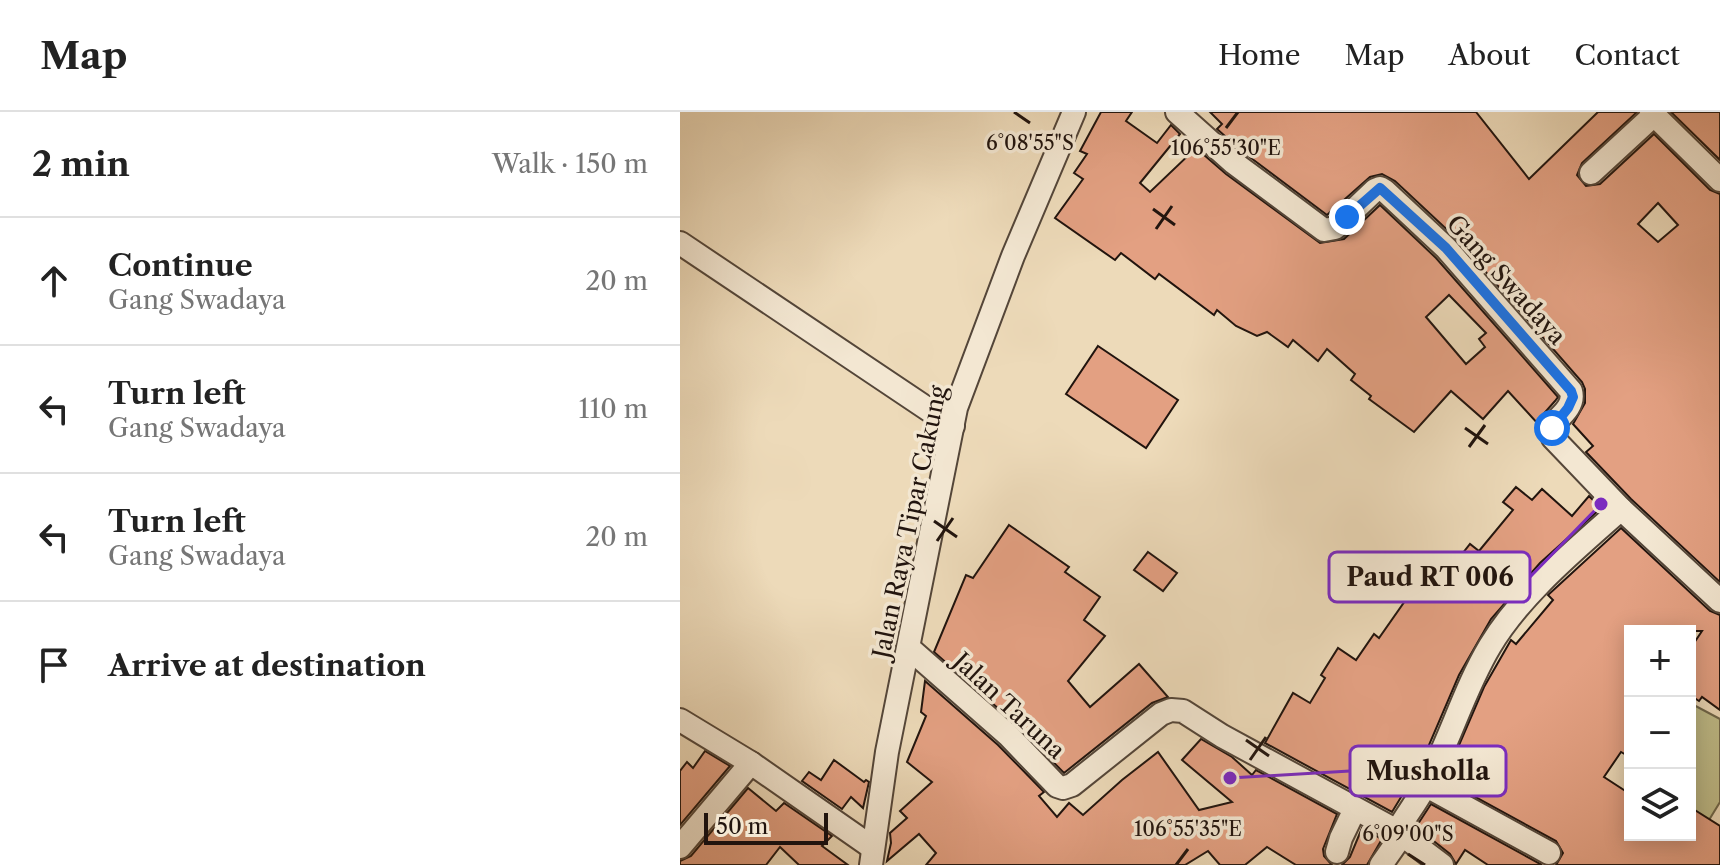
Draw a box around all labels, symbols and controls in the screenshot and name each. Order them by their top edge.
text: Map [40,32,128,79]
text: Home [1218,38,1300,72]
text: Map [1344,38,1404,72]
text: About [1448,38,1530,72]
text: Contact [1574,38,1680,72]
text: 6°08'55"S [986,131,1074,155]
text: 106°55'30"E [1171,136,1281,160]
text: 2 min [32,143,130,185]
text: Walk · 150 m [492,148,648,180]
route end [1329,199,1365,235]
street label: Gang Swadaya [1441,209,1572,351]
text: Continue [108,247,253,284]
icon: ahead [32,259,76,303]
text: 20 m [585,265,648,297]
text: Gang Swadaya [108,284,286,316]
text: Turn left [108,375,245,412]
street label: Jalan Raya Tipar Cakung [866,382,953,665]
icon: left [32,387,76,431]
text: 110 m [579,393,648,425]
route start [1534,410,1570,446]
text: Gang Swadaya [108,412,286,444]
text: Turn left [108,503,245,540]
icon: left [32,515,76,559]
text: 20 m [585,521,648,553]
text: Gang Swadaya [108,540,286,572]
callout: Paud RT 006 [1329,552,1530,602]
text: Paud RT 006 [1346,561,1514,593]
map controls [1624,625,1696,841]
button: + [1624,625,1696,697]
icon: arrive [32,643,76,687]
street label: Jalan Taruna [944,644,1072,765]
text: Arrive at destination [108,647,426,684]
button: − [1624,697,1696,769]
callout: Musholla [1350,746,1506,796]
text: Musholla [1366,755,1491,787]
button: layers [1624,769,1696,841]
scale bar [704,809,828,845]
text: 50 m [716,813,768,840]
text: 106°55'35"E [1134,817,1242,841]
text: 6°09'00"S [1362,822,1454,846]

